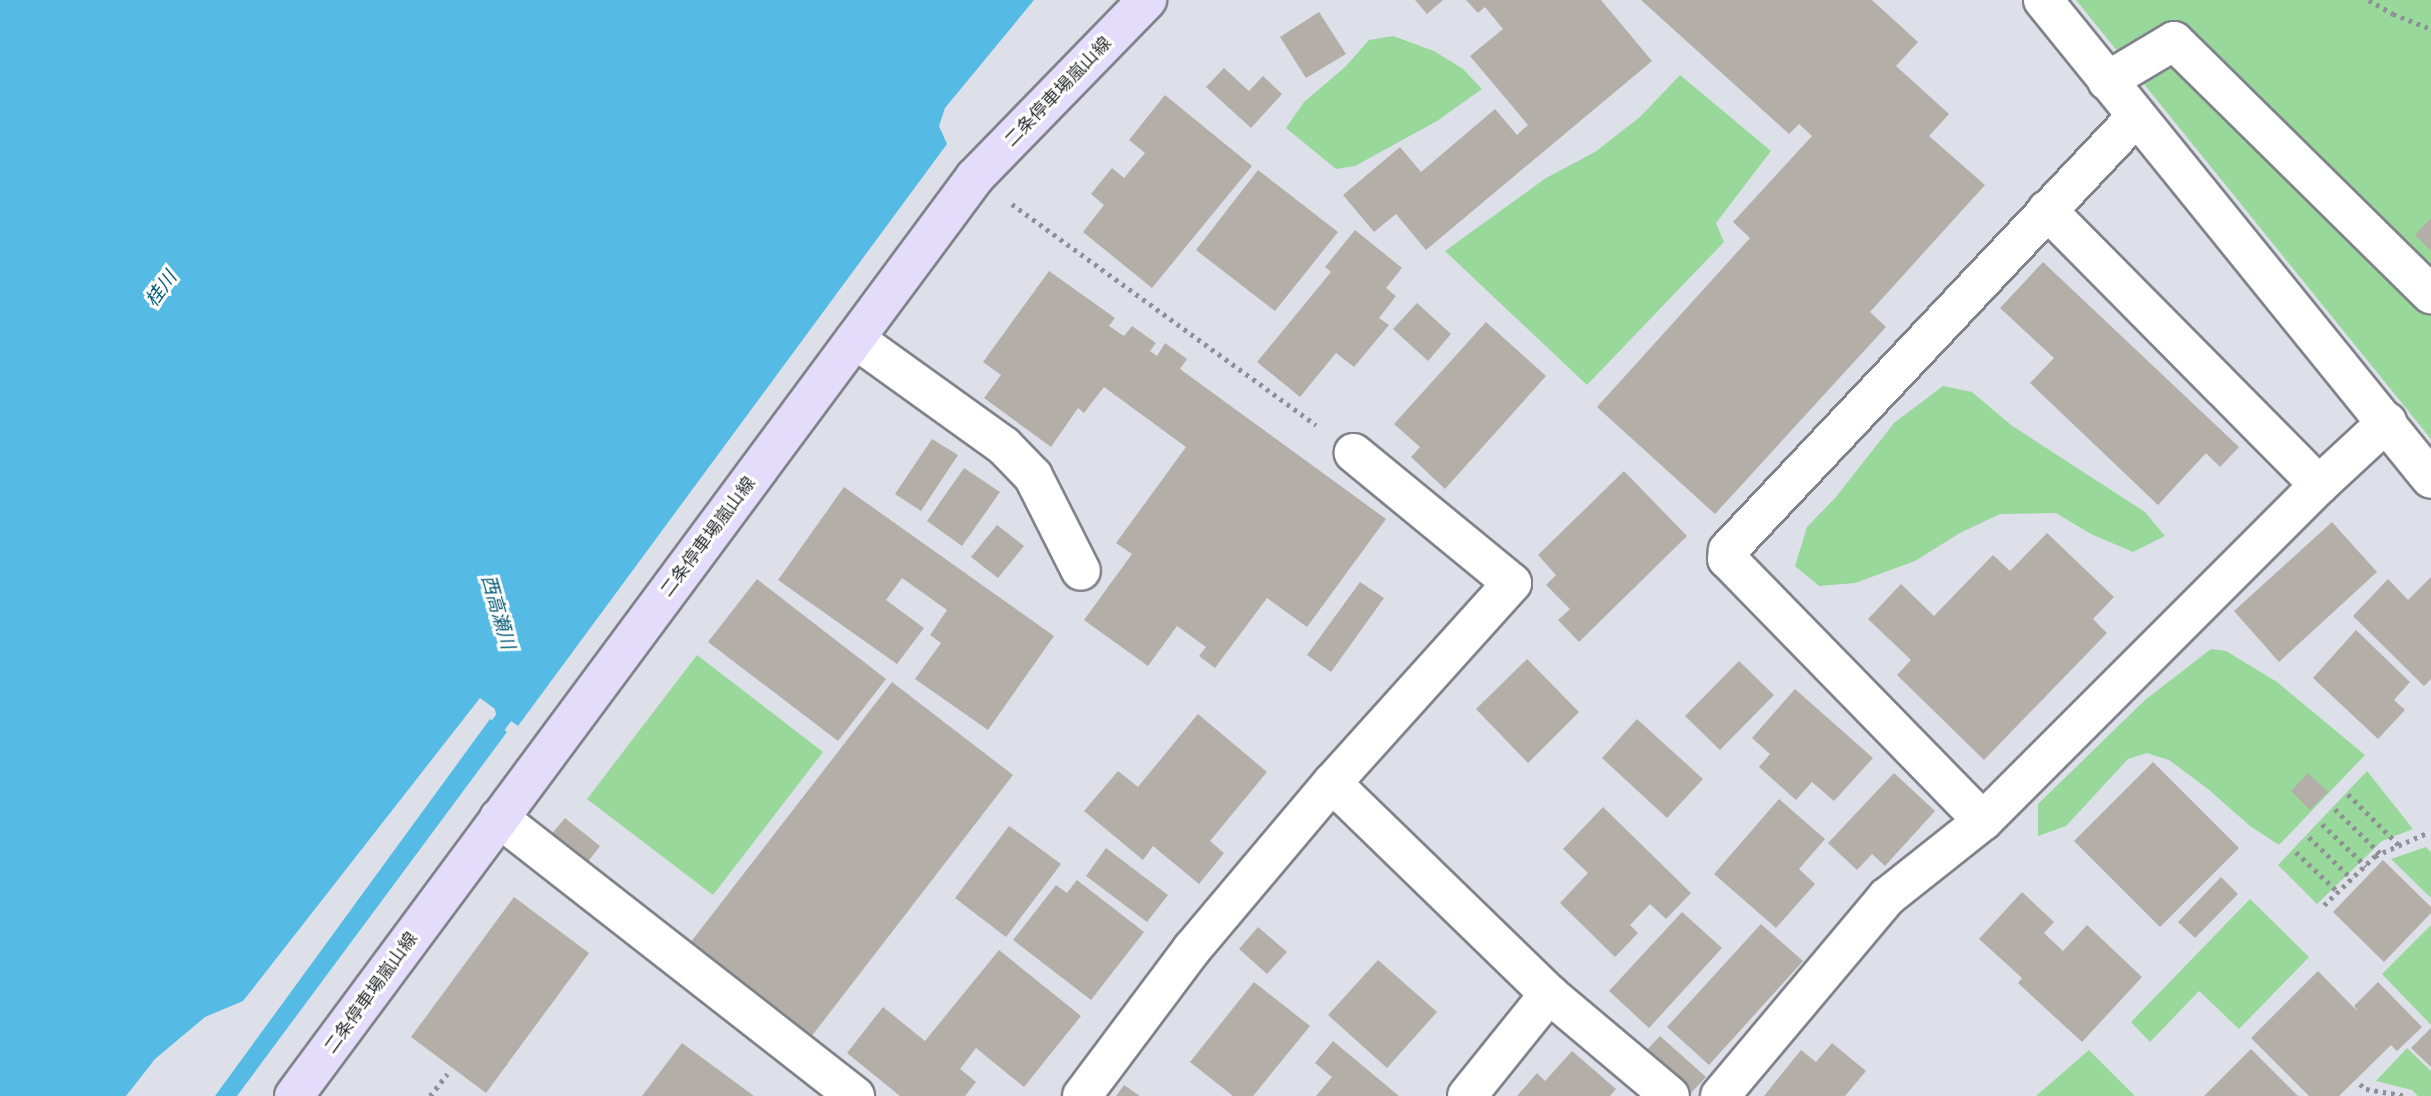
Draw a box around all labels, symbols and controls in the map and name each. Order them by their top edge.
street label: 二条停車場嵐山線 [1000,33,1116,151]
water label: 桂川 [141,267,181,311]
street label: 二条停車場嵐山線 [656,473,760,601]
water label: 西高瀬川 [477,572,519,652]
street label: 二条停車場嵐山線 [320,928,422,1058]

